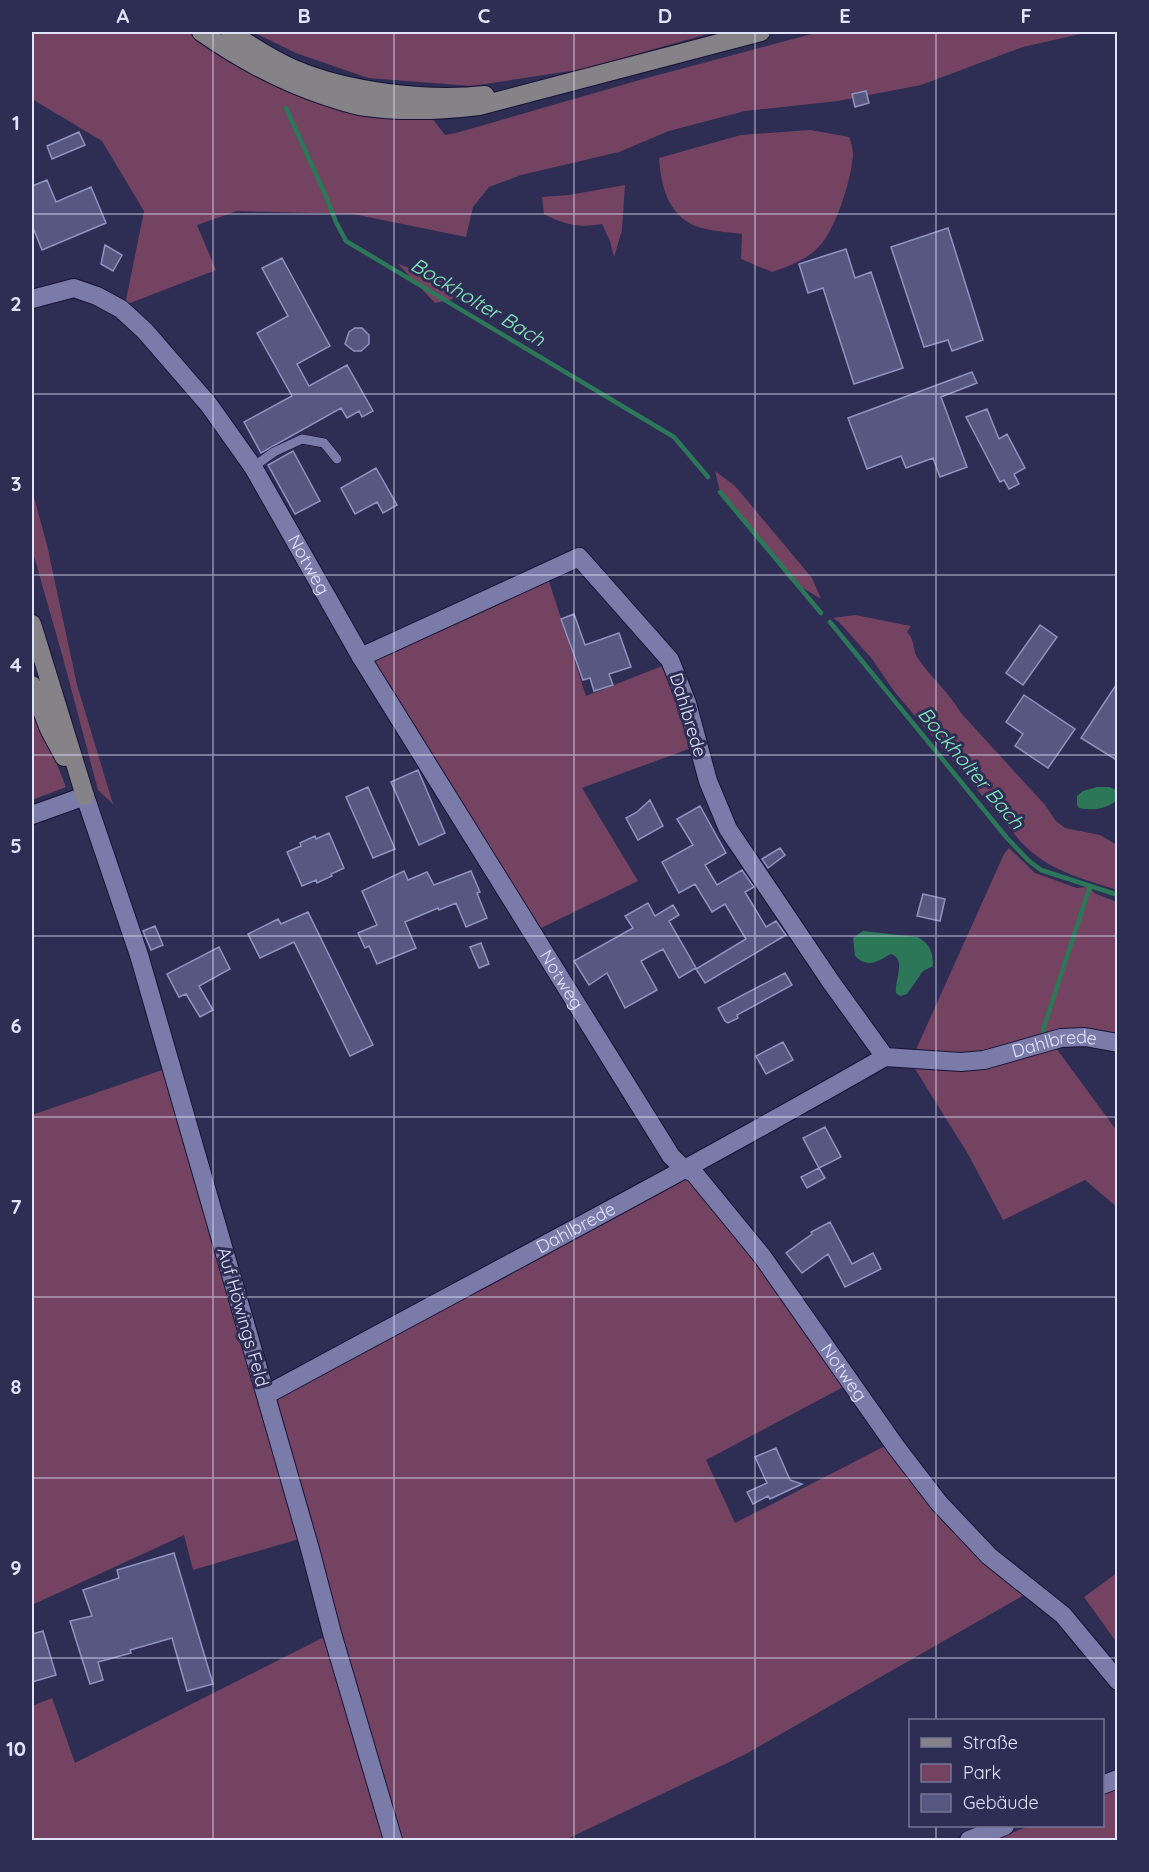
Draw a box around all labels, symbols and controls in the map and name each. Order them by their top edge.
text: A [117,3,130,28]
text: B [297,3,311,28]
text: C [478,3,491,28]
text: D [658,3,672,28]
text: E [839,3,851,28]
text: F [1020,3,1032,28]
text: 1 [12,110,20,135]
water label: Bockholter Bach [407,252,550,352]
text: 2 [10,291,22,316]
text: 3 [11,471,21,496]
street label: Notweg [283,530,335,599]
text: 4 [10,652,22,677]
street label: Dahlbrede [665,670,712,760]
water label: Bockholter Bach [913,701,1030,834]
text: 5 [10,833,22,858]
street label: Notweg [535,946,589,1013]
text: 6 [10,1013,22,1038]
street label: Dahlbrede [1009,1025,1099,1063]
text: 7 [11,1194,22,1219]
street label: Dahlbrede [532,1197,619,1258]
street label: Auf Höwings Feld [213,1244,274,1389]
street label: Notweg [816,1339,872,1406]
text: 8 [11,1374,22,1399]
text: 9 [10,1555,22,1580]
legend [909,1719,1104,1827]
text: Straße [963,1731,1018,1754]
text: 10 [6,1736,26,1761]
text: Park [963,1761,1001,1784]
text: Gebäude [963,1791,1039,1814]

